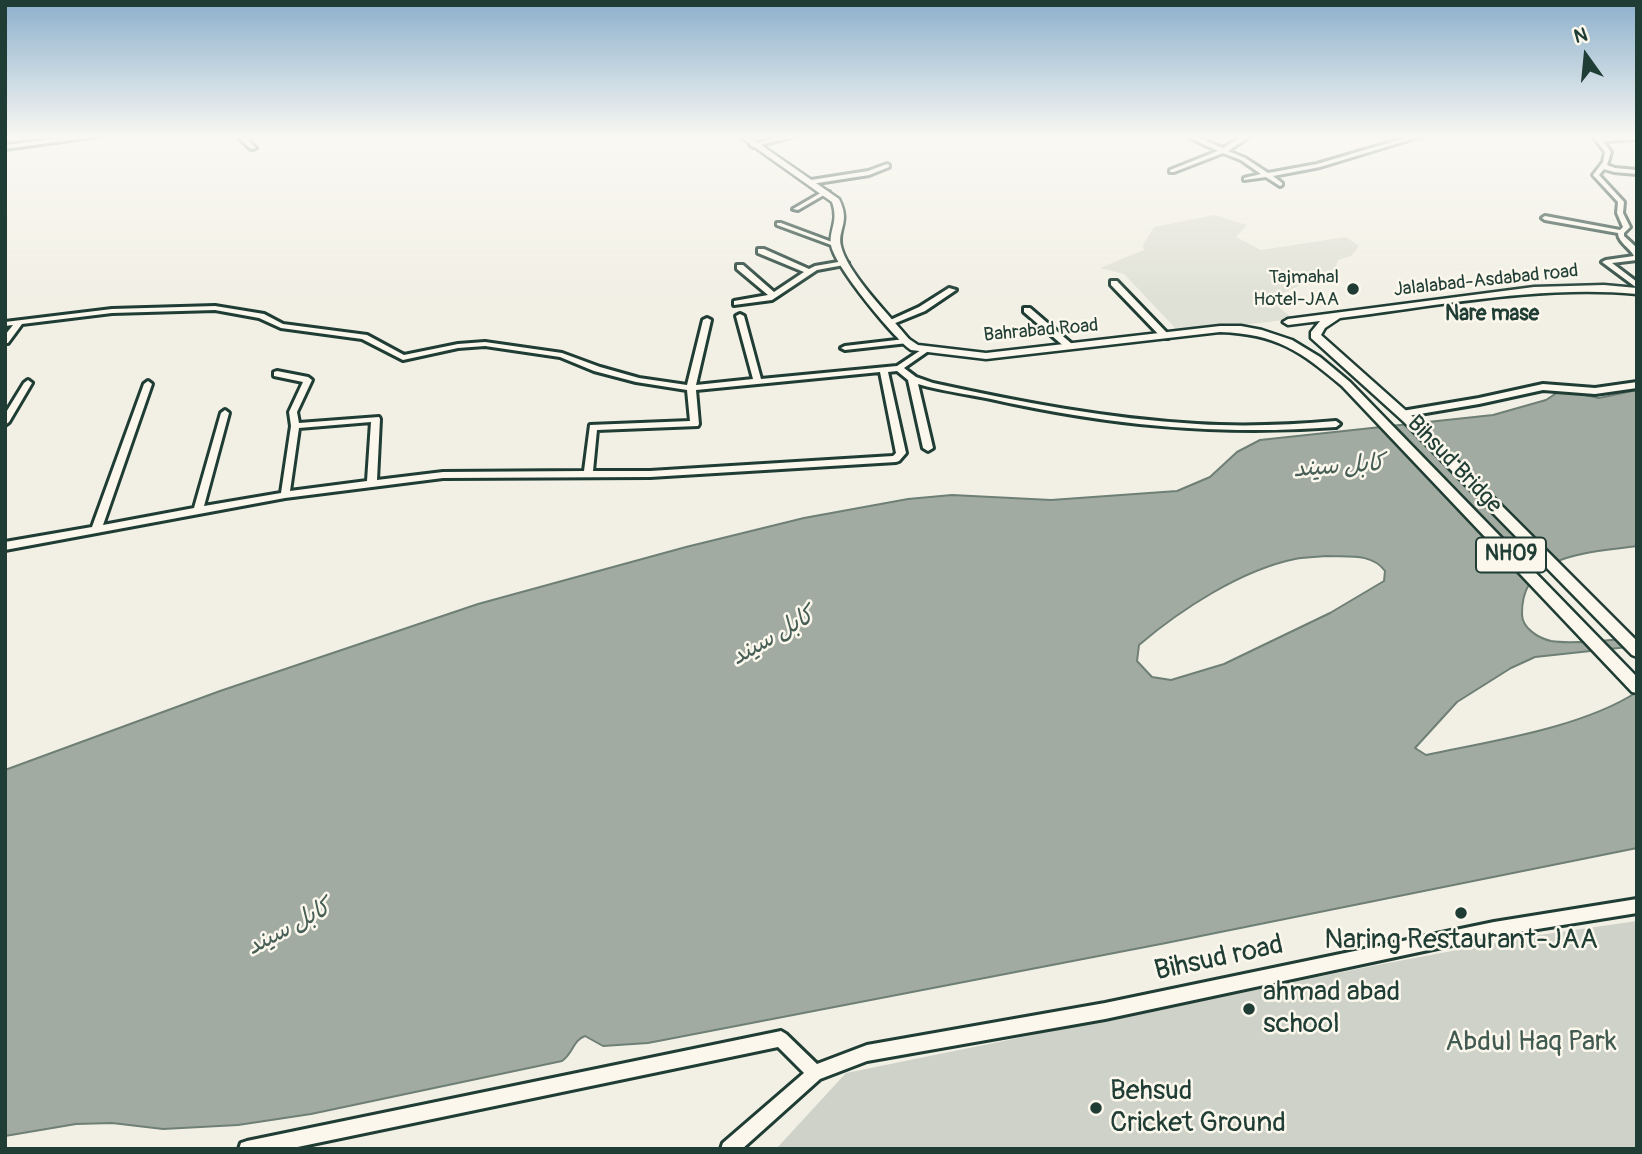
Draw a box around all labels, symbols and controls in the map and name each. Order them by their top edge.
north arrow [1551,21,1621,91]
text: N [1571,22,1590,49]
street label: Jalalabad-Asdabad road [1393,260,1579,302]
place label: Tajmahal Hotel-JAA [1253,267,1339,311]
marker: Tajmahal Hotel-JAA [1345,281,1361,297]
district label: Nare mase [1445,302,1539,328]
street label: Bahrabad Road [983,315,1099,347]
street label: Bihsud Bridge [1401,410,1507,520]
water label: کابل سيند [1292,449,1386,485]
road number: NH09 [1476,538,1546,572]
water label: کابل سيند [726,602,820,672]
water label: کابل سيند [242,894,336,962]
marker: Naring Restaurant-JAA [1453,905,1469,921]
place label: Naring Restaurant-JAA [1324,924,1598,958]
street label: Bihsud road [1151,929,1287,989]
place label: ahmad abad school [1263,976,1400,1042]
marker: ahmad abad school [1241,1001,1257,1017]
park label: Abdul Haq Park [1445,1026,1617,1060]
place label: Behsud Cricket Ground [1110,1075,1286,1141]
marker: Behsud Cricket Ground [1088,1100,1104,1116]

